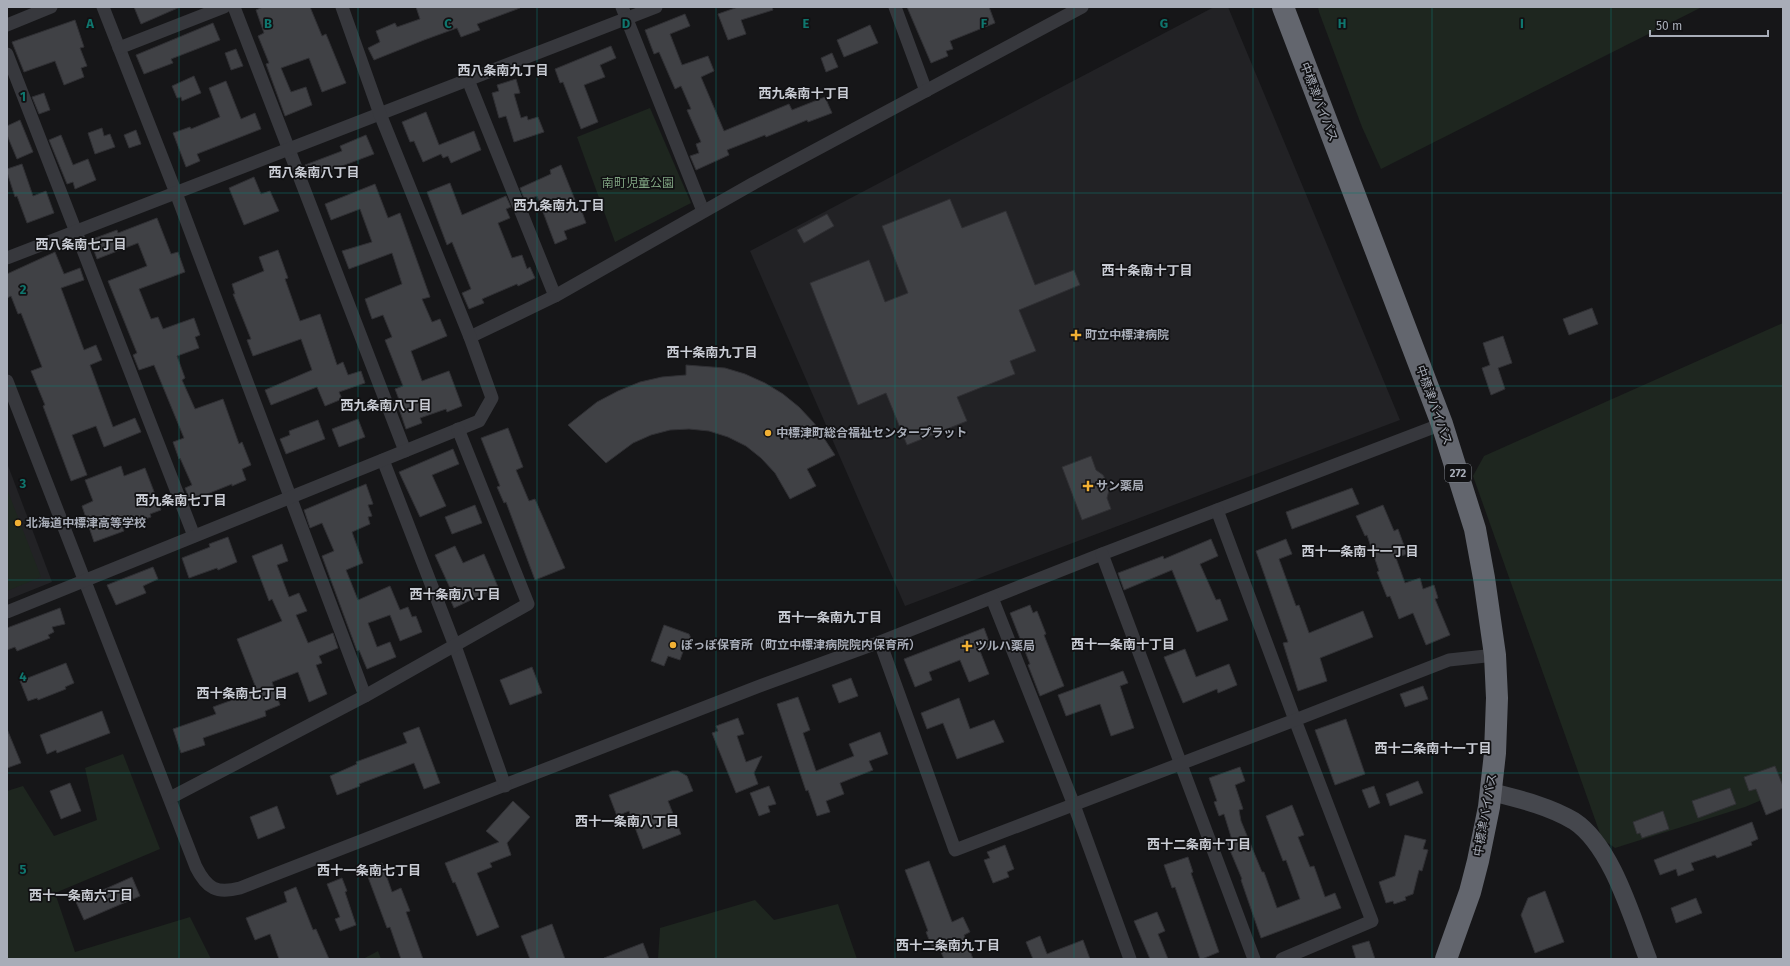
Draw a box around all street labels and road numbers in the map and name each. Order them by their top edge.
street label: 中標津バイパス [1297,60,1341,144]
street label: 中標津バイパス [1413,363,1455,447]
road number: 272 [1445,464,1471,482]
street label: 中標津バイパス [1471,773,1499,857]

